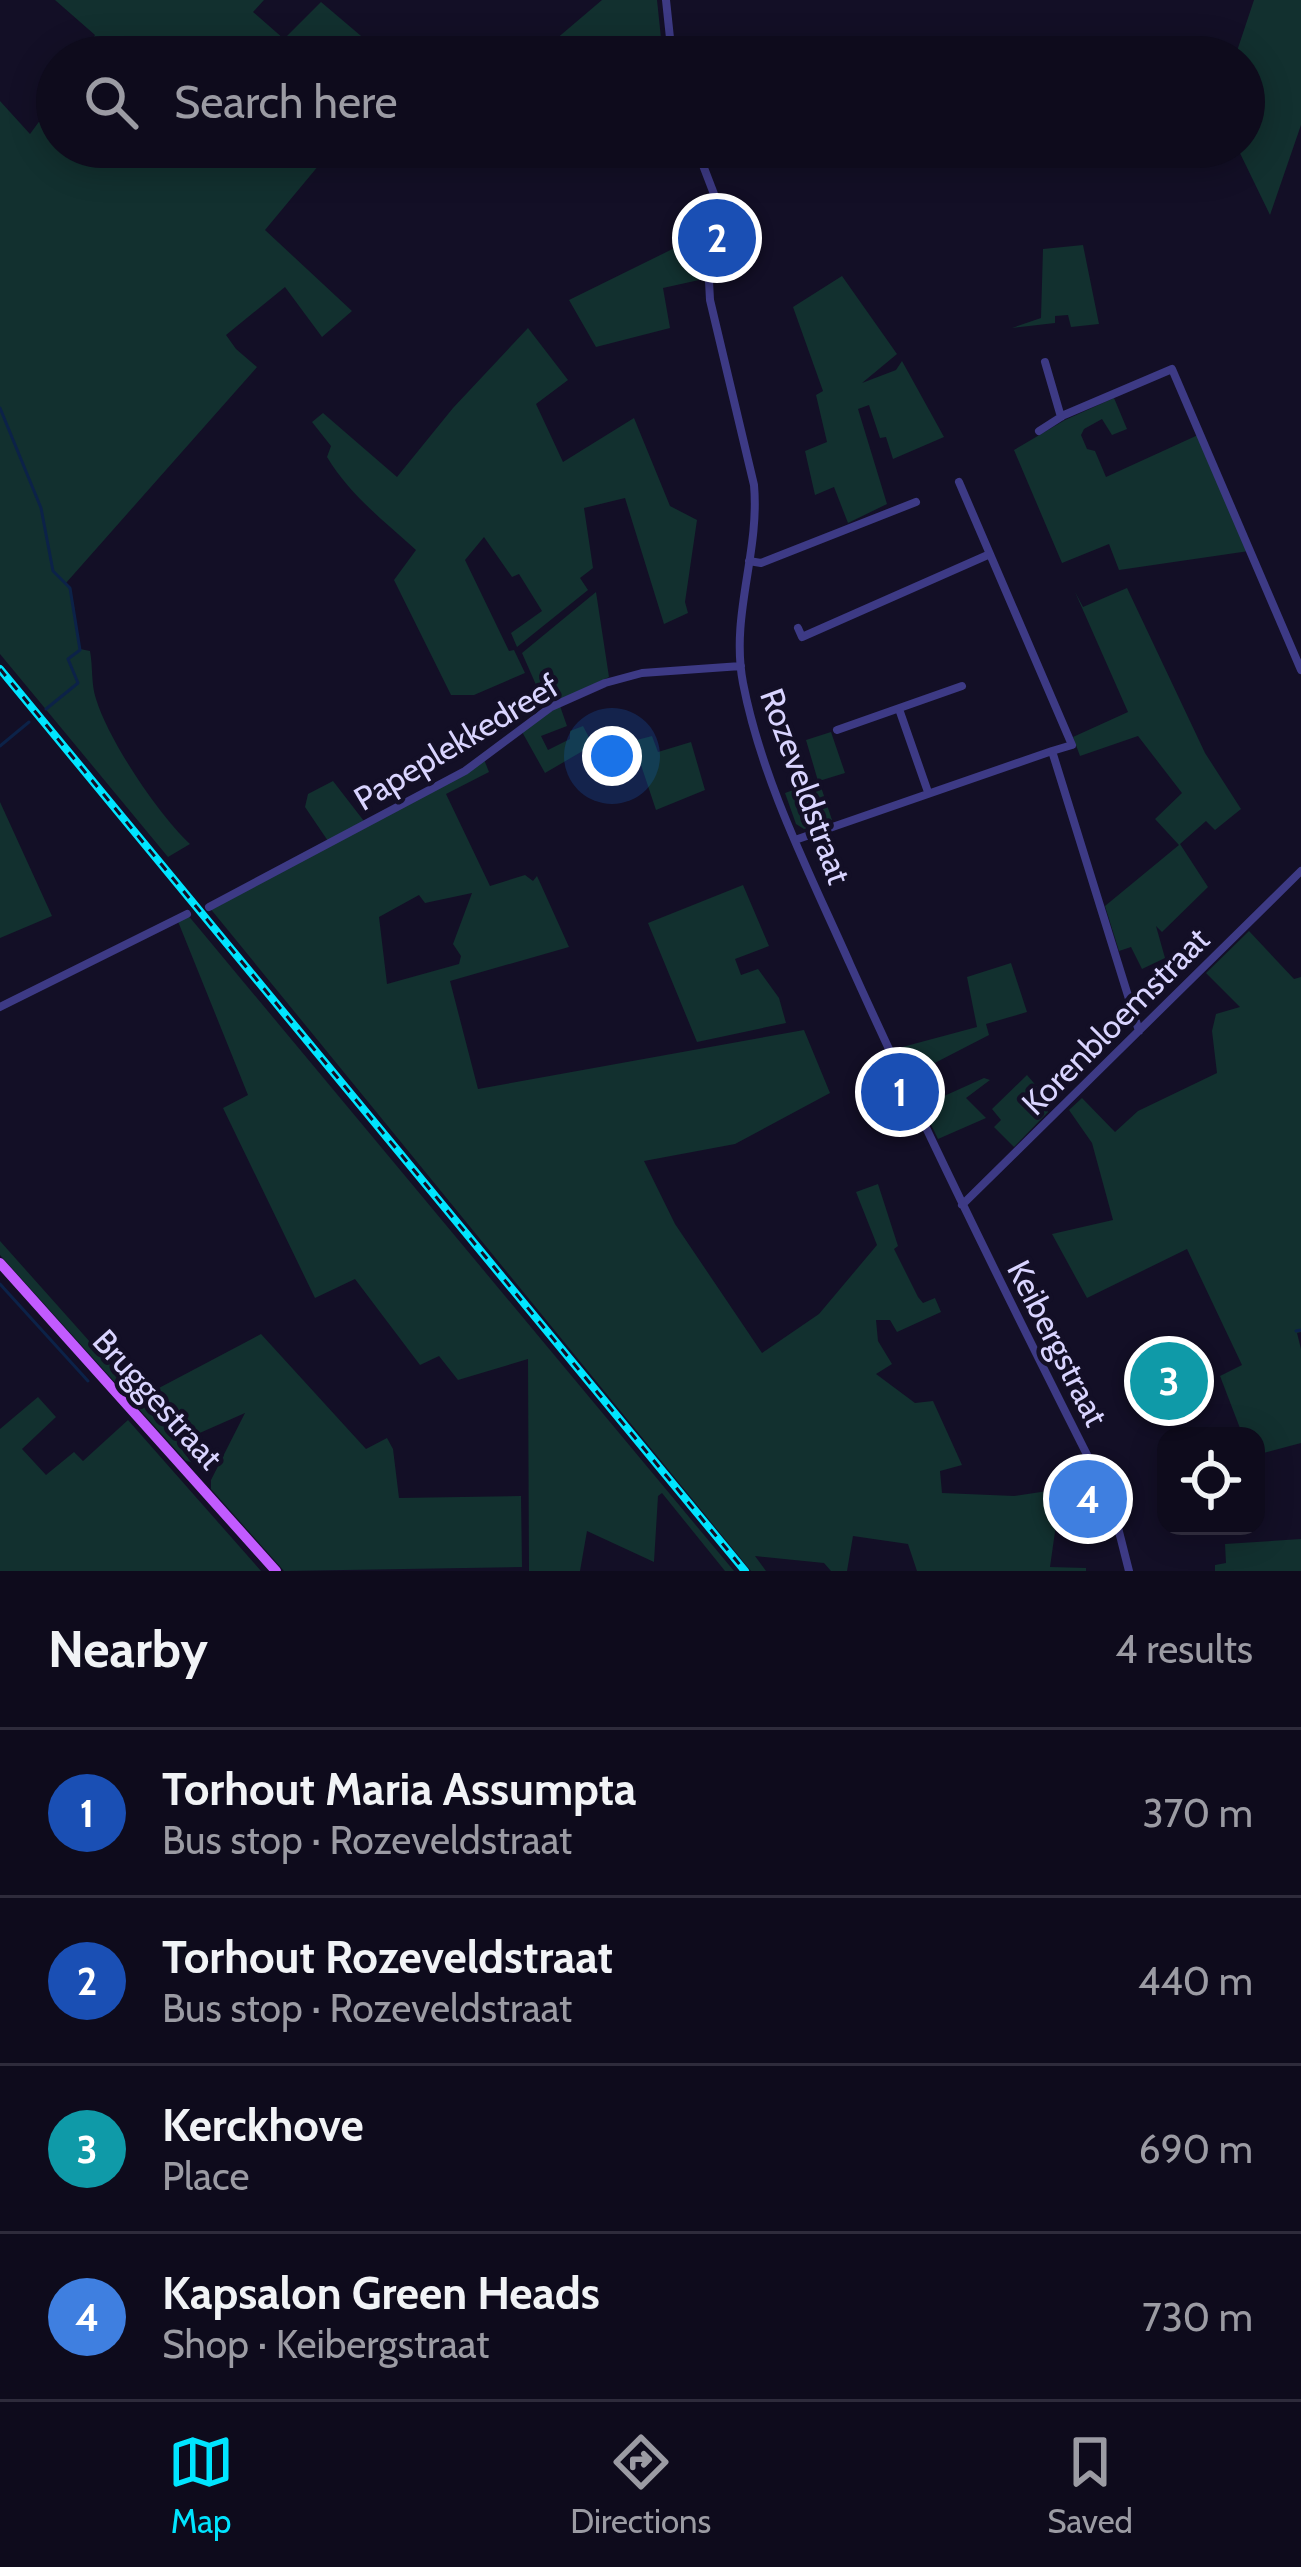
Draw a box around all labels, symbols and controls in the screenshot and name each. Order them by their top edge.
search box [36,36,1265,168]
icon: search [78,69,144,135]
text: Search here [174,75,398,129]
pin: 2 [678,193,756,283]
street label: Papeplekkedreef [347,665,565,819]
street label: Rozeveldstraat [752,683,860,889]
your location [582,726,642,786]
street label: Korenbloemstraat [1013,919,1217,1123]
pin: 1 [861,1047,939,1137]
street label: Keibergstraat [999,1253,1117,1433]
street label: Bruggestraat [85,1321,231,1477]
pin: 3 [1130,1336,1208,1426]
map controls [1157,1427,1265,1535]
button: locate [1157,1427,1265,1535]
pin: 4 [1049,1454,1127,1544]
text: Nearby [48,1618,208,1680]
text: 4 results [1115,1625,1253,1673]
text: Torhout Maria Assumpta [162,1762,636,1816]
text: 1 [80,1789,94,1837]
text: 370 m [1142,1789,1253,1837]
text: Bus stop · Rozeveldstraat [162,1816,572,1864]
text: Torhout Rozeveldstraat [162,1930,613,1984]
text: 2 [77,1957,97,2005]
text: 440 m [1138,1957,1253,2005]
text: Bus stop · Rozeveldstraat [162,1984,572,2032]
text: Kerckhove [162,2098,364,2152]
text: 3 [76,2125,98,2173]
text: 690 m [1138,2125,1253,2173]
text: Place [162,2152,249,2200]
text: Kapsalon Green Heads [162,2266,600,2320]
text: 4 [75,2293,99,2341]
text: 730 m [1142,2293,1253,2341]
text: Shop · Keibergstraat [162,2320,489,2368]
tab: Map [168,2429,234,2541]
tab: Directions [570,2429,711,2541]
tab: Saved [1047,2429,1133,2541]

